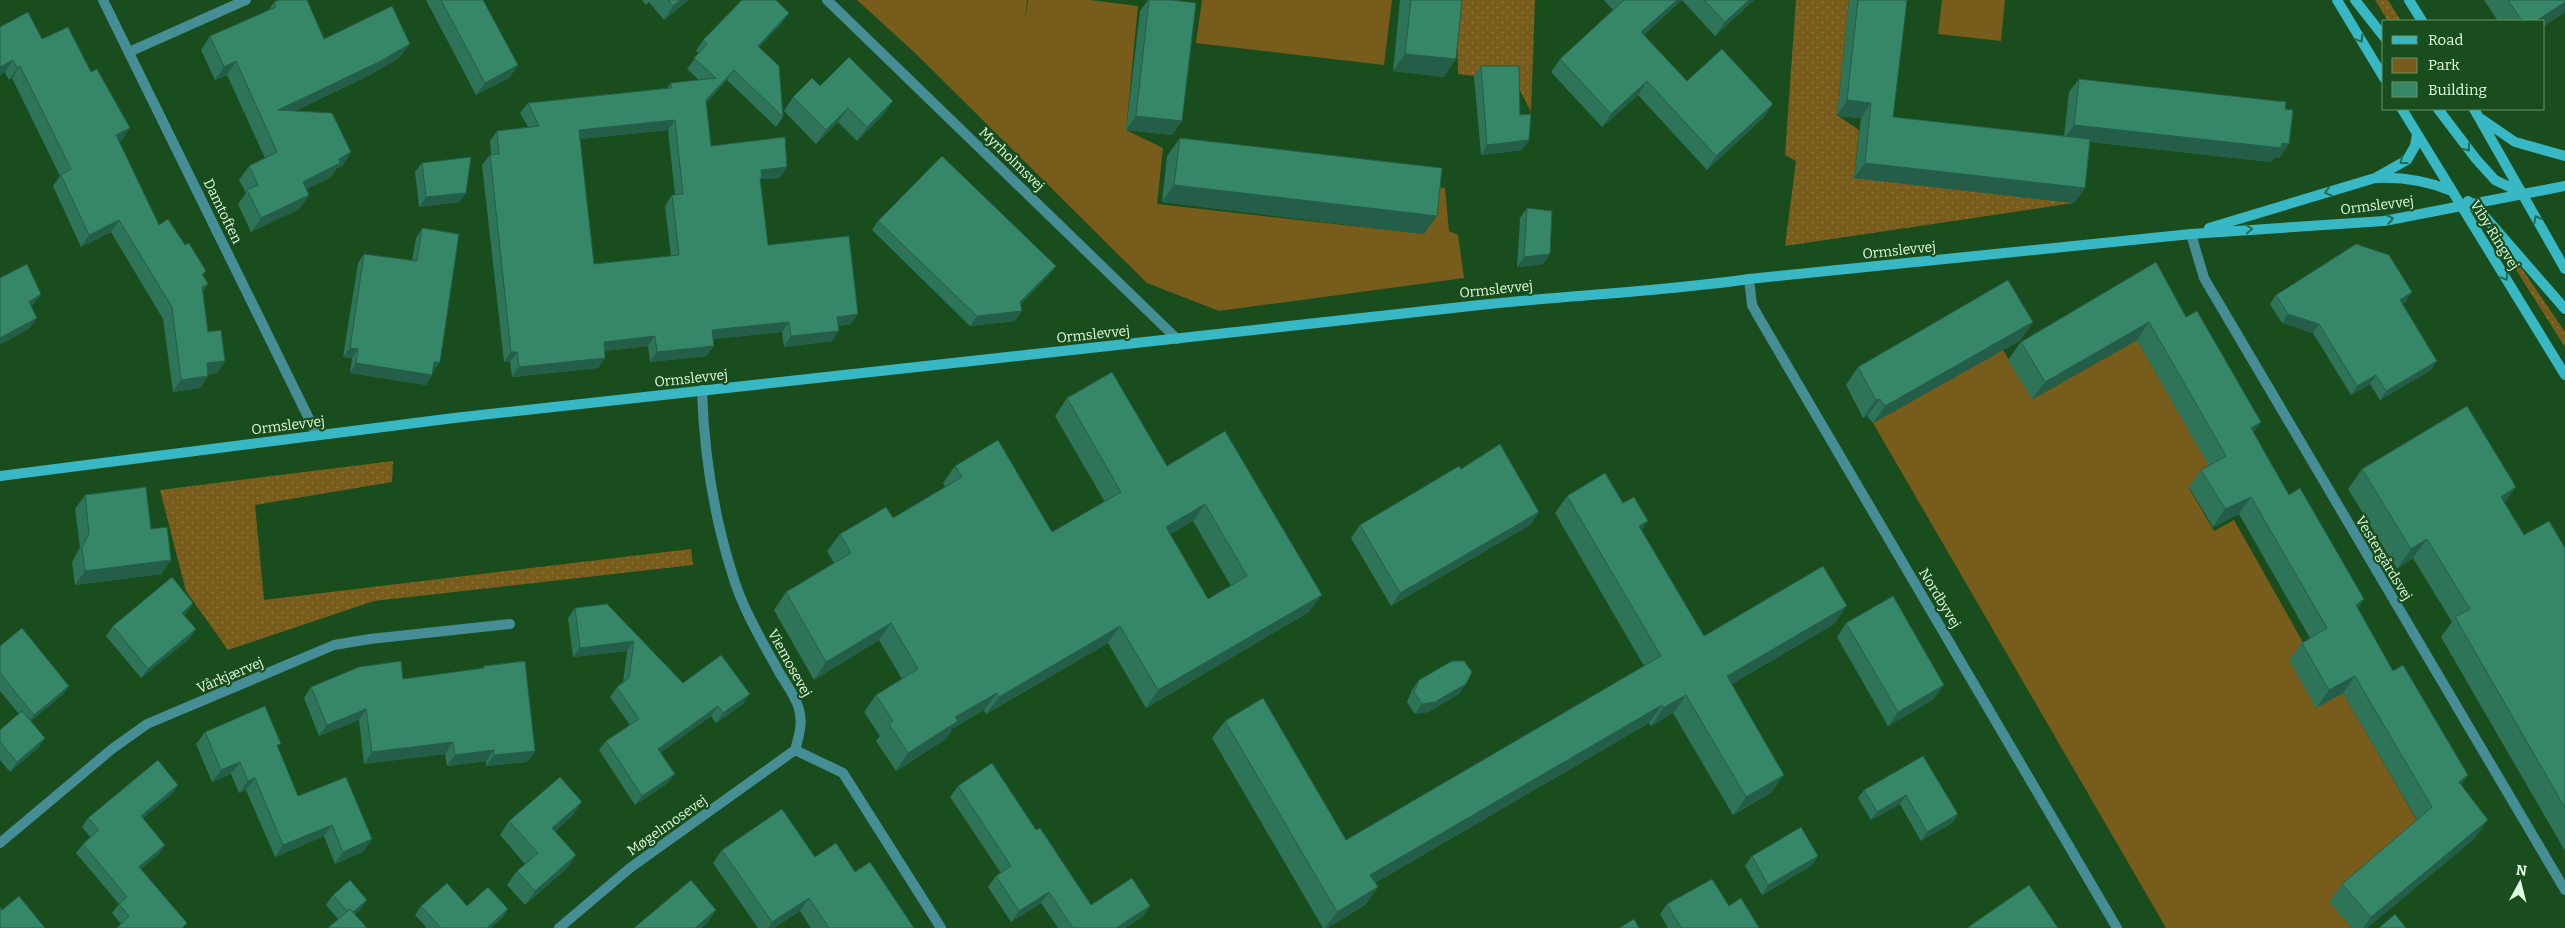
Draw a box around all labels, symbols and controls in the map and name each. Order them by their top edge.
legend [2382,20,2545,110]
text: Road [2428,31,2463,49]
one-way arrow [2354,33,2364,42]
text: Park [2428,56,2460,74]
text: Building [2428,81,2487,99]
street label: Myrholmsvej [975,124,1048,195]
one-way arrow [2461,142,2469,151]
one-way arrow [2399,155,2408,164]
street label: Damtoften [200,176,246,247]
one-way arrow [2325,187,2333,197]
street label: Ormslevvej [2339,193,2415,218]
street label: Viby Ringvej [2466,197,2523,273]
one-way arrow [2386,215,2395,225]
one-way arrow [2533,215,2543,224]
one-way arrow [2245,224,2253,235]
street label: Ormslevvej [1862,238,1937,263]
one-way arrow [2498,272,2508,281]
street label: Ormslevvej [1459,277,1534,302]
street label: Ormslevvej [1056,322,1131,347]
street label: Ormslevvej [654,366,729,391]
street label: Ormslevvej [250,413,326,438]
street label: Vestergårdsvej [2352,513,2416,604]
street label: Nordbyvej [1915,565,1964,631]
street label: Viemosevej [764,626,815,700]
street label: Vårkjærvej [195,654,266,697]
street label: Møgelmosevej [624,792,710,859]
north arrow [2495,858,2545,908]
text: N [2515,861,2528,880]

